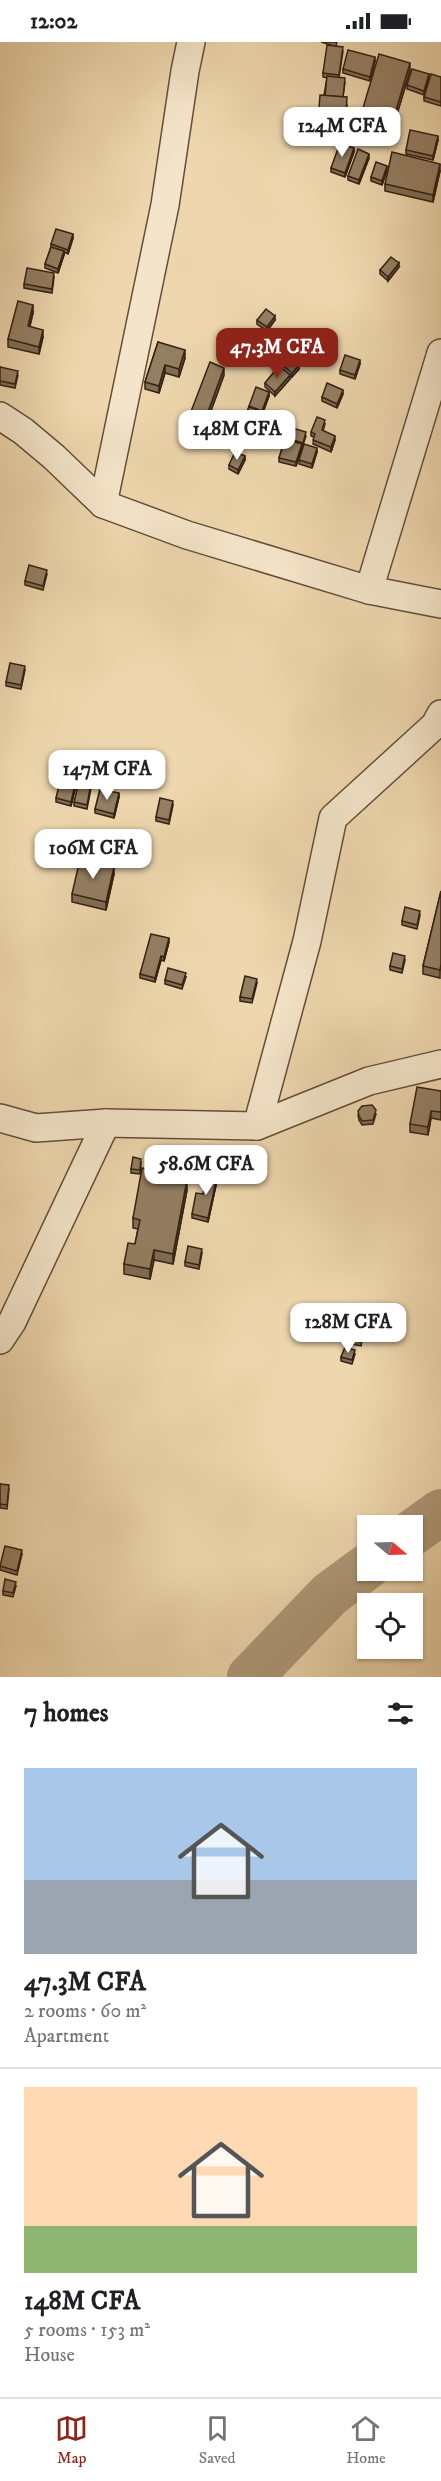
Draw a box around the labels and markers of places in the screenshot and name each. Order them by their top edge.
pin: 124M CFA [280,107,404,158]
pin: 47.3M CFA [208,328,346,379]
pin: 148M CFA [175,410,299,461]
pin: 147M CFA [45,750,169,801]
pin: 106M CFA [31,829,155,880]
pin: 58.6M CFA [137,1145,275,1196]
pin: 128M CFA [286,1303,410,1354]

